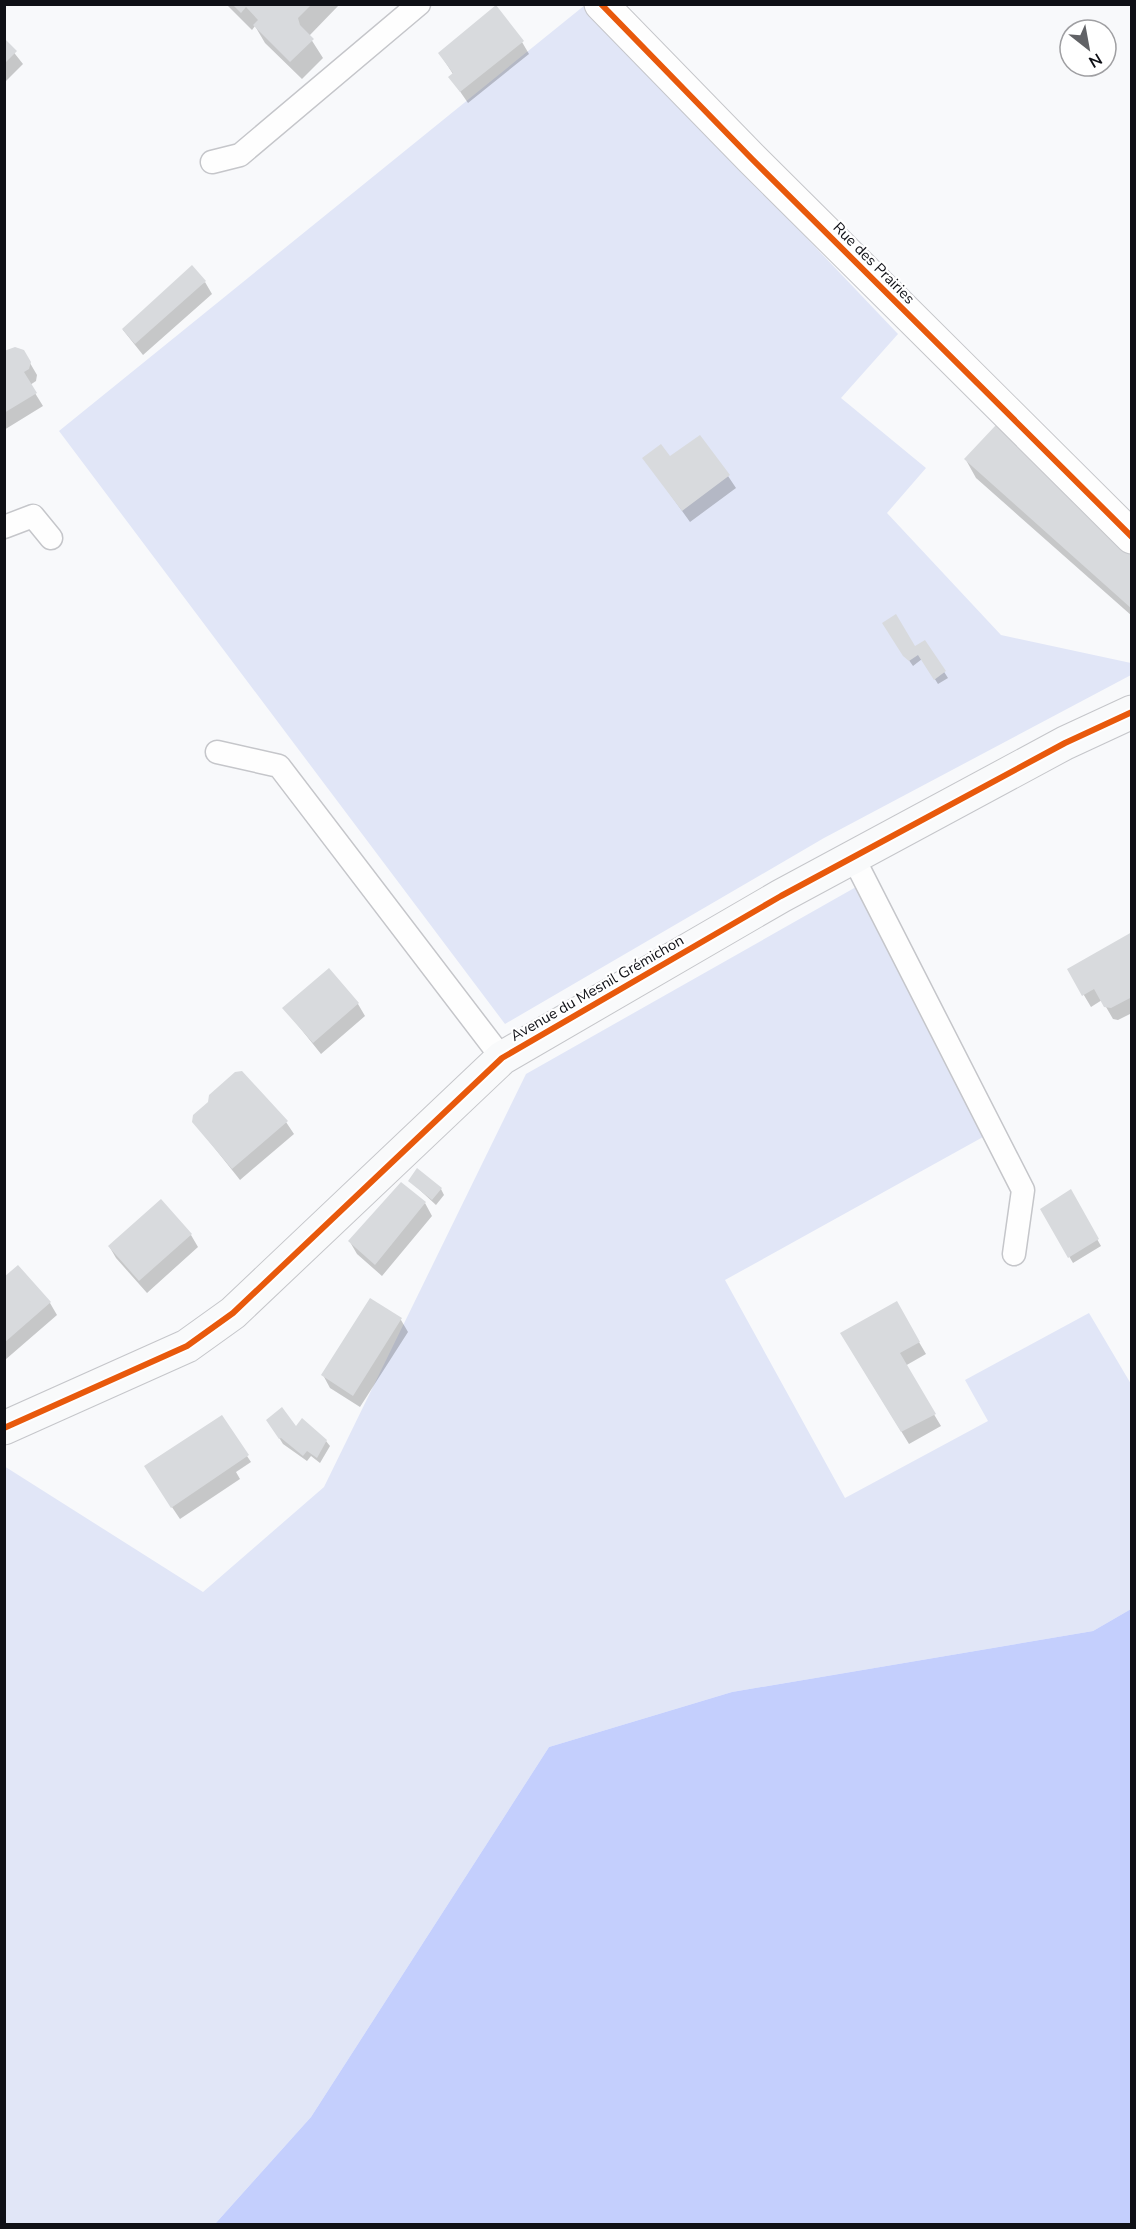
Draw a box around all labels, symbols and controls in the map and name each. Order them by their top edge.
north arrow [1058,18,1118,78]
text: N [1084,47,1106,73]
street label: Rue des Prairies [829,218,919,308]
street label: Avenue du Mesnil Grémichon [507,930,687,1046]

